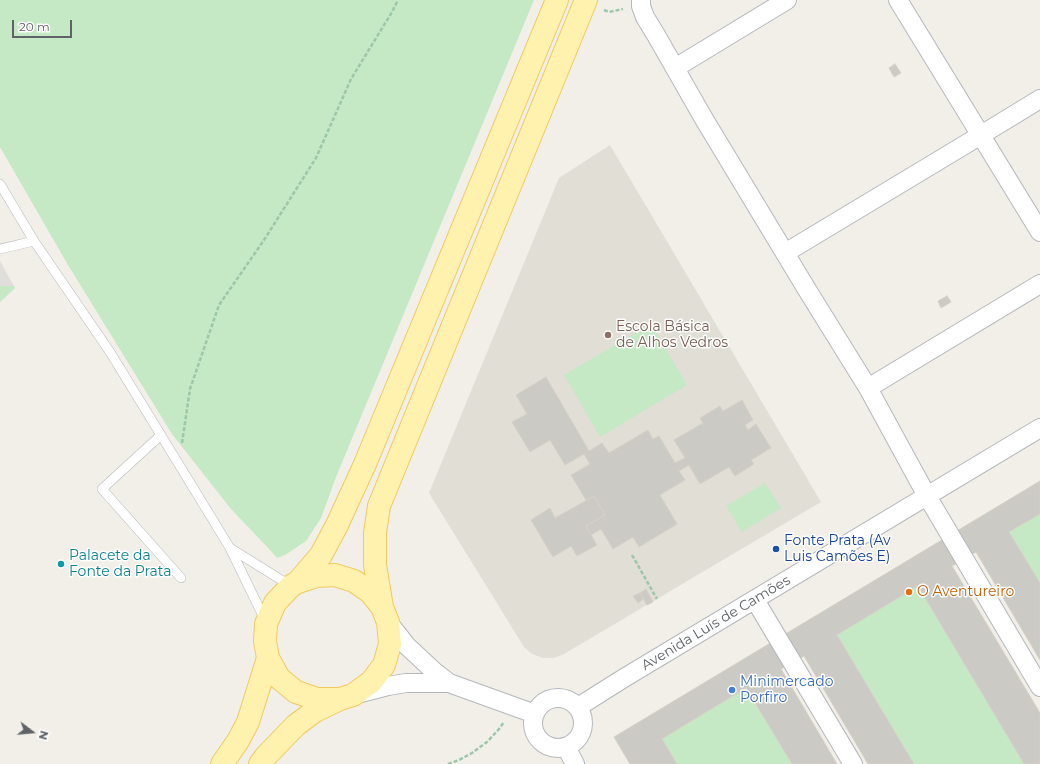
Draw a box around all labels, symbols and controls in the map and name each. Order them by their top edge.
scale bar [14,12,74,38]
text: 20 m [19,19,50,34]
place label: Escola Básica de Alhos Vedros [616,319,728,352]
marker: Escola Básica de Alhos Vedros [603,330,613,340]
place label: Fonte Prata (Av Luis Camões E) [784,533,891,566]
marker: Fonte Prata (Av Luis Camões E) [771,544,781,554]
place label: Palacete da Fonte da Prata [69,548,172,580]
marker: Palacete da Fonte da Prata [56,559,66,569]
street label: Avenida Luís de Camões [639,572,793,674]
place label: O Aventureiro [917,584,1014,600]
marker: O Aventureiro [904,587,914,597]
place label: Minimercado Porfiro [740,674,834,706]
marker: Minimercado Porfiro [727,685,737,695]
north arrow [12,712,52,752]
text: N [36,729,51,742]

